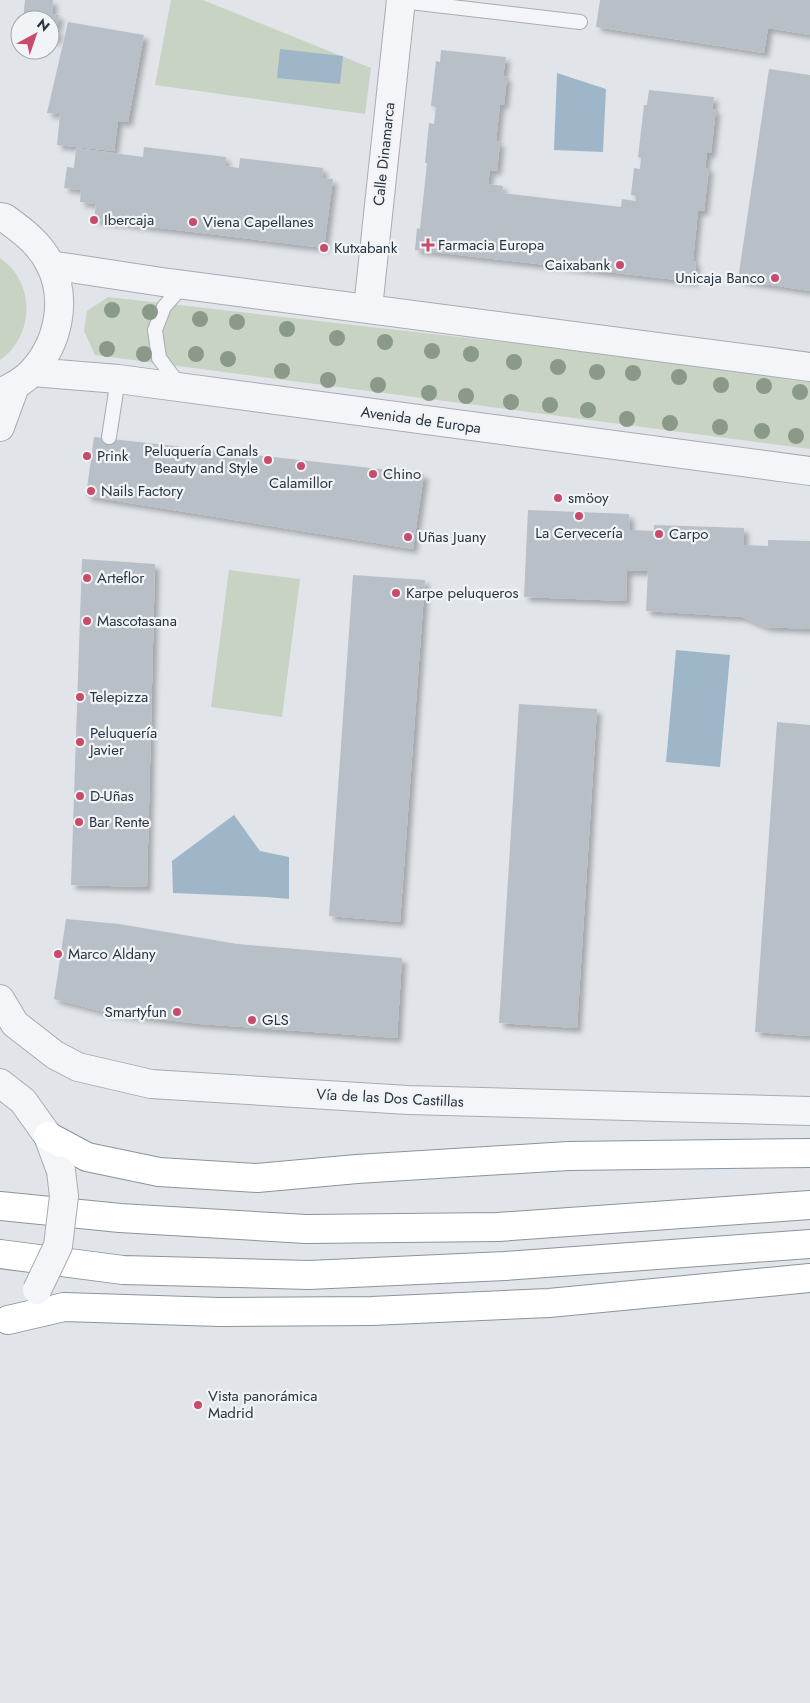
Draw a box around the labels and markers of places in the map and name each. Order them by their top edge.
place label: Ibercaja [104,209,154,231]
place label: Viena Capellanes [203,211,314,233]
marker: Ibercaja [88,214,100,226]
marker: Viena Capellanes [187,216,199,228]
place label: Farmacia Europa [438,234,544,256]
place label: Kutxabank [334,237,398,259]
marker: Farmacia Europa [422,239,434,251]
marker: Kutxabank [318,242,330,254]
place label: Caixabank [545,254,610,276]
marker: Caixabank [614,259,626,271]
place label: Unicaja Banco [675,267,765,289]
marker: Unicaja Banco [769,272,781,284]
place label: Peluquería Canals Beauty and Style [144,440,258,479]
place label: Prink [97,445,129,467]
marker: Prink [81,450,93,462]
marker: Peluquería Canals Beauty and Style [262,454,274,466]
marker: Calamillor [295,460,307,472]
place label: Chino [383,463,421,485]
marker: Chino [367,468,379,480]
place label: Calamillor [269,472,334,494]
place label: Nails Factory [101,480,184,502]
marker: Nails Factory [85,485,97,497]
place label: smöoy [568,487,609,509]
marker: smöoy [552,492,564,504]
marker: La Cervecería [573,510,585,522]
place label: La Cervecería [535,522,623,544]
place label: Carpo [669,523,708,545]
place label: Uñas Juany [418,526,487,548]
marker: Carpo [653,528,665,540]
marker: Uñas Juany [402,531,414,543]
place label: Arteflor [97,567,145,589]
marker: Arteflor [81,572,93,584]
place label: Karpe peluqueros [406,582,519,604]
marker: Karpe peluqueros [390,587,402,599]
place label: Mascotasana [97,610,177,632]
marker: Mascotasana [81,615,93,627]
place label: Telepizza [90,686,148,708]
marker: Telepizza [74,691,86,703]
place label: Peluquería Javier [88,722,157,761]
marker: Peluquería Javier [74,736,86,748]
place label: D-Uñas [90,785,134,807]
marker: D-Uñas [74,790,86,802]
place label: Bar Rente [89,811,150,833]
marker: Bar Rente [73,816,85,828]
place label: Marco Aldany [68,943,156,965]
marker: Marco Aldany [52,948,64,960]
place label: Smartyfun [104,1001,167,1023]
marker: Smartyfun [171,1006,183,1018]
place label: GLS [262,1009,289,1031]
marker: GLS [246,1014,258,1026]
place label: Vista panorámica Madrid [208,1385,317,1424]
marker: Vista panorámica Madrid [192,1399,204,1411]

